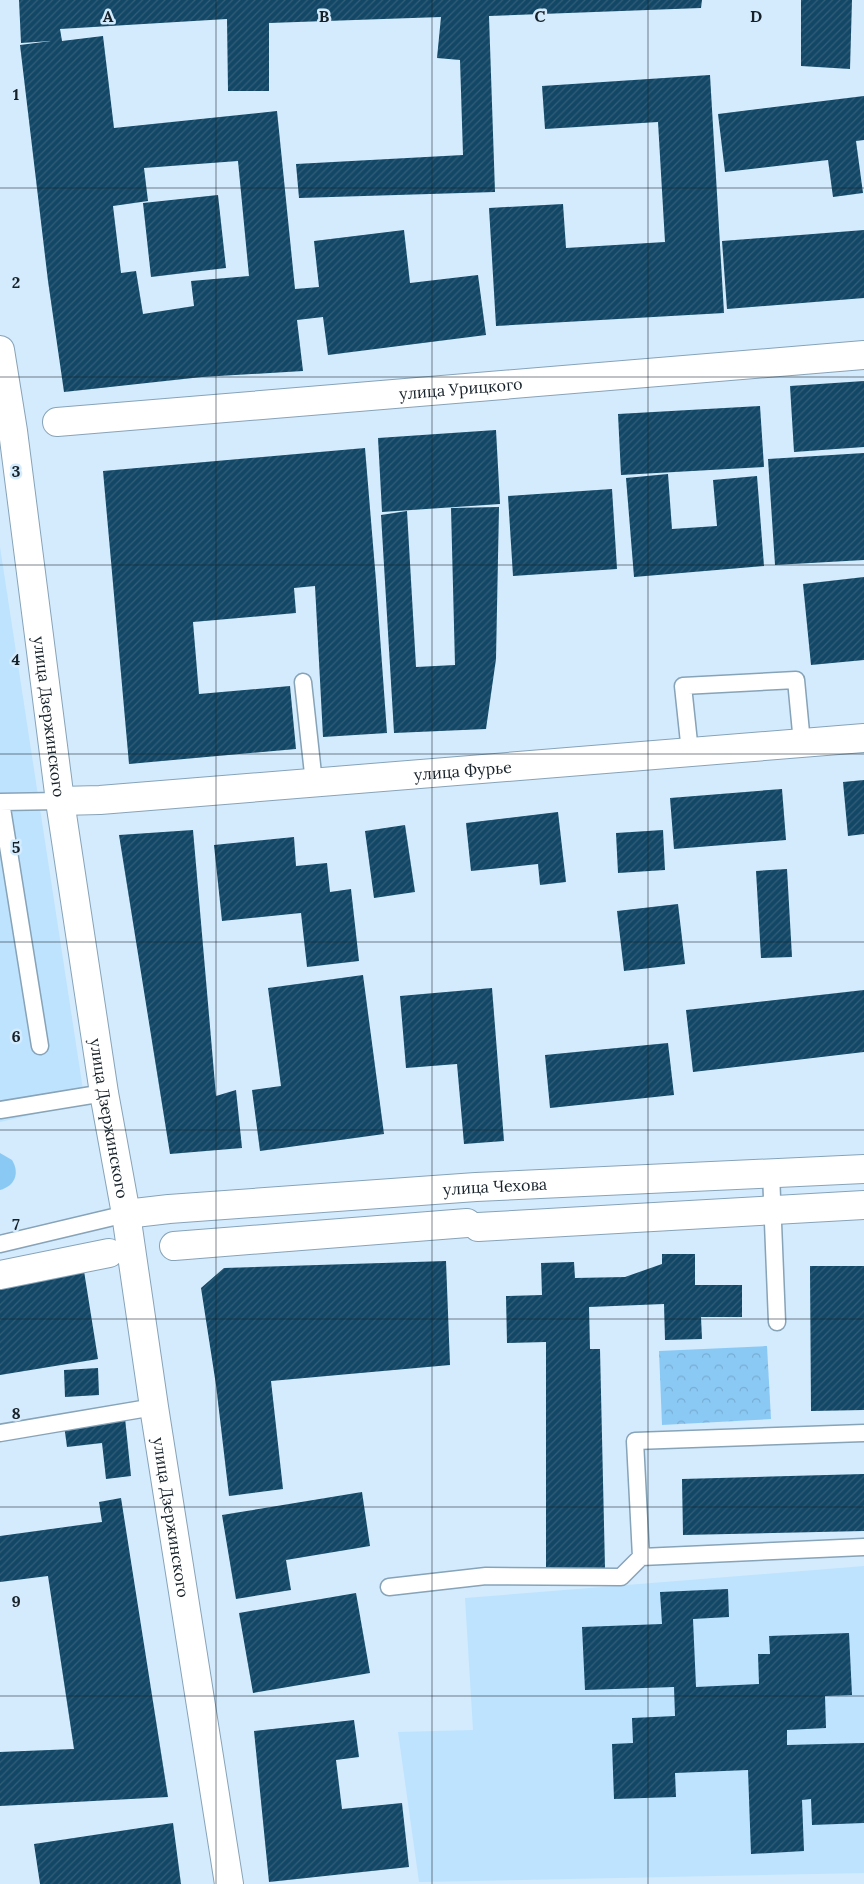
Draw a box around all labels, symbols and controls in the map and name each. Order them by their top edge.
text: A [103,6,114,26]
text: B [319,6,330,26]
text: C [534,6,546,26]
text: D [750,6,762,26]
text: 1 [13,84,19,104]
text: 2 [12,272,20,292]
street label: улица Урицкого [398,373,523,404]
text: 3 [12,461,21,481]
street label: улица Дзержинского [29,635,69,798]
text: 4 [12,649,21,669]
street label: улица Фурье [413,757,513,784]
text: 5 [12,837,21,857]
text: 6 [11,1026,21,1046]
street label: улица Дзержинского [86,1037,133,1200]
street label: улица Чехова [442,1174,547,1199]
text: 7 [12,1214,20,1234]
text: 8 [11,1403,21,1423]
street label: улица Дзержинского [149,1436,194,1599]
text: 9 [11,1591,21,1611]

